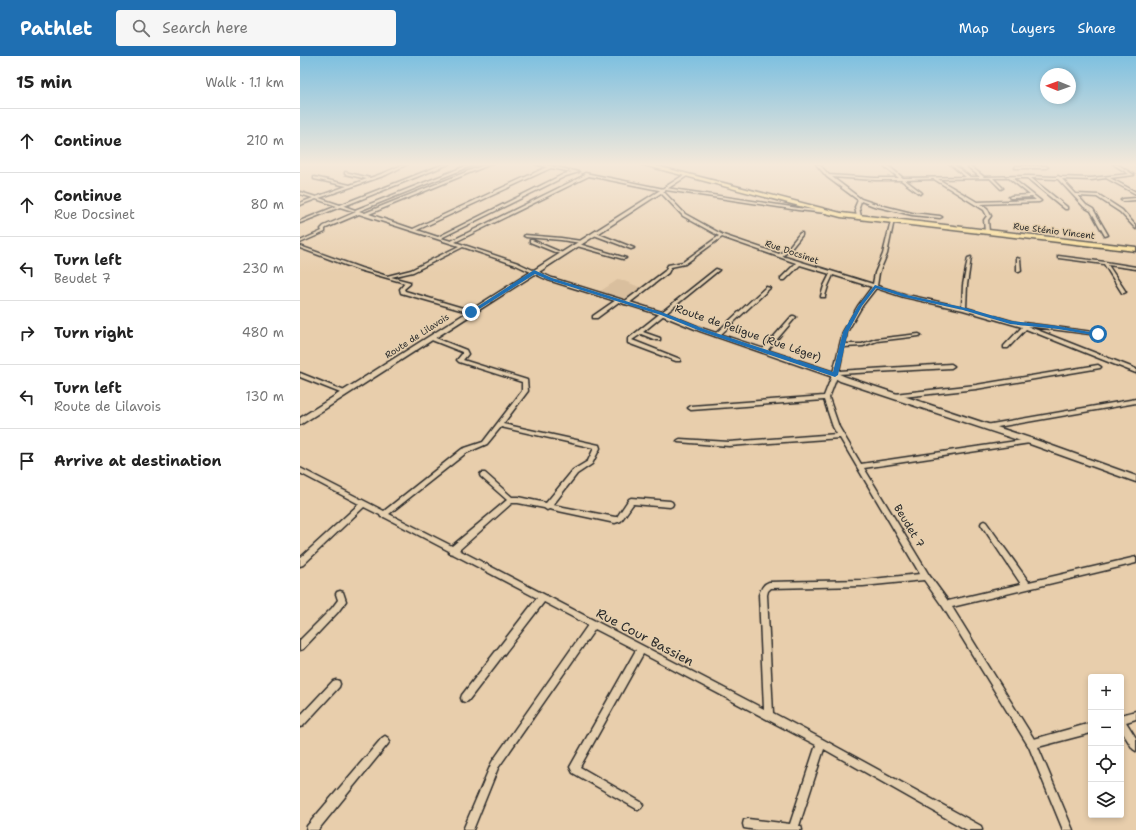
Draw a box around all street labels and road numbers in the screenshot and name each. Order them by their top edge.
street label: Rue Sténio Vincent [1013,220,1095,242]
street label: Rue Docsinet [764,237,821,267]
street label: Route de Peligue (Rue Léger) [673,301,823,365]
street label: Route de Lilavois [383,311,451,361]
street label: Beudet 7 [890,502,928,551]
street label: Rue Cour Bassien [593,604,697,670]

